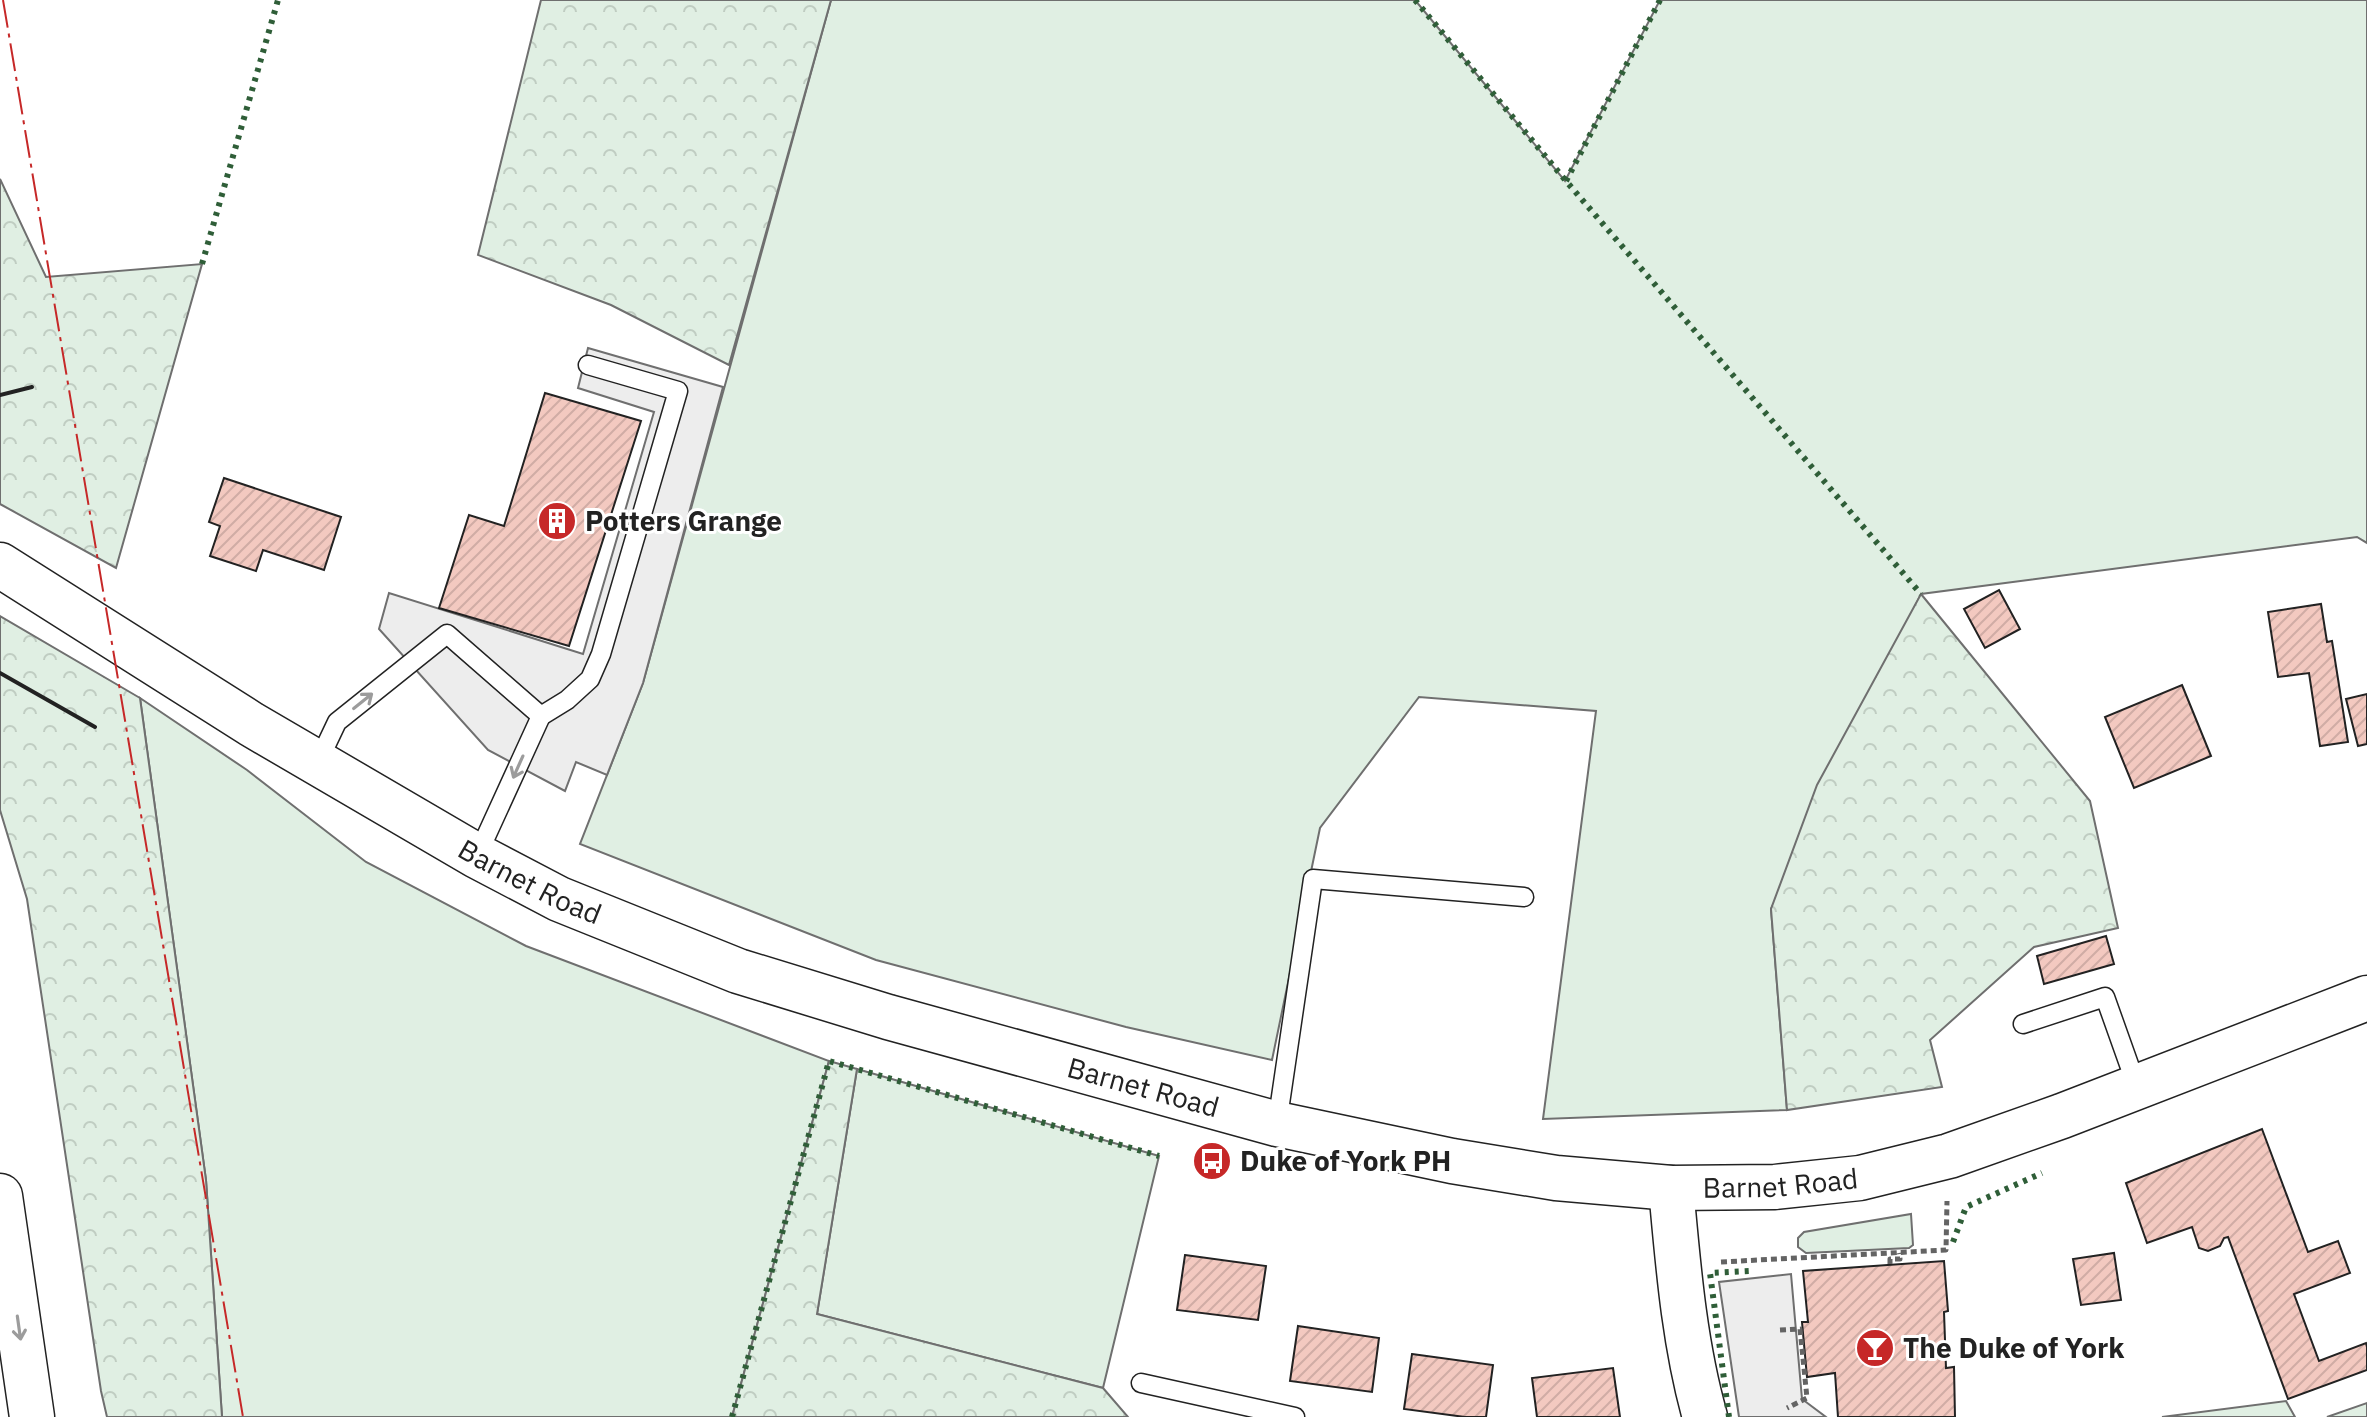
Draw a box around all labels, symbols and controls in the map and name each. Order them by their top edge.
building icon: Potters Grange [536,500,578,542]
place label: Potters Grange [585,502,782,539]
one-way arrow [352,692,373,710]
one-way arrow [510,754,525,778]
street label: Barnet Road [452,830,607,932]
street label: Barnet Road [1063,1048,1223,1125]
bus stop icon: Duke of York PH [1191,1140,1233,1182]
place label: Duke of York PH [1240,1142,1451,1179]
street label: Barnet Road [1703,1159,1860,1206]
one-way arrow [12,1315,27,1341]
bar icon: The Duke of York [1854,1327,1896,1369]
place label: The Duke of York [1903,1329,2125,1366]

